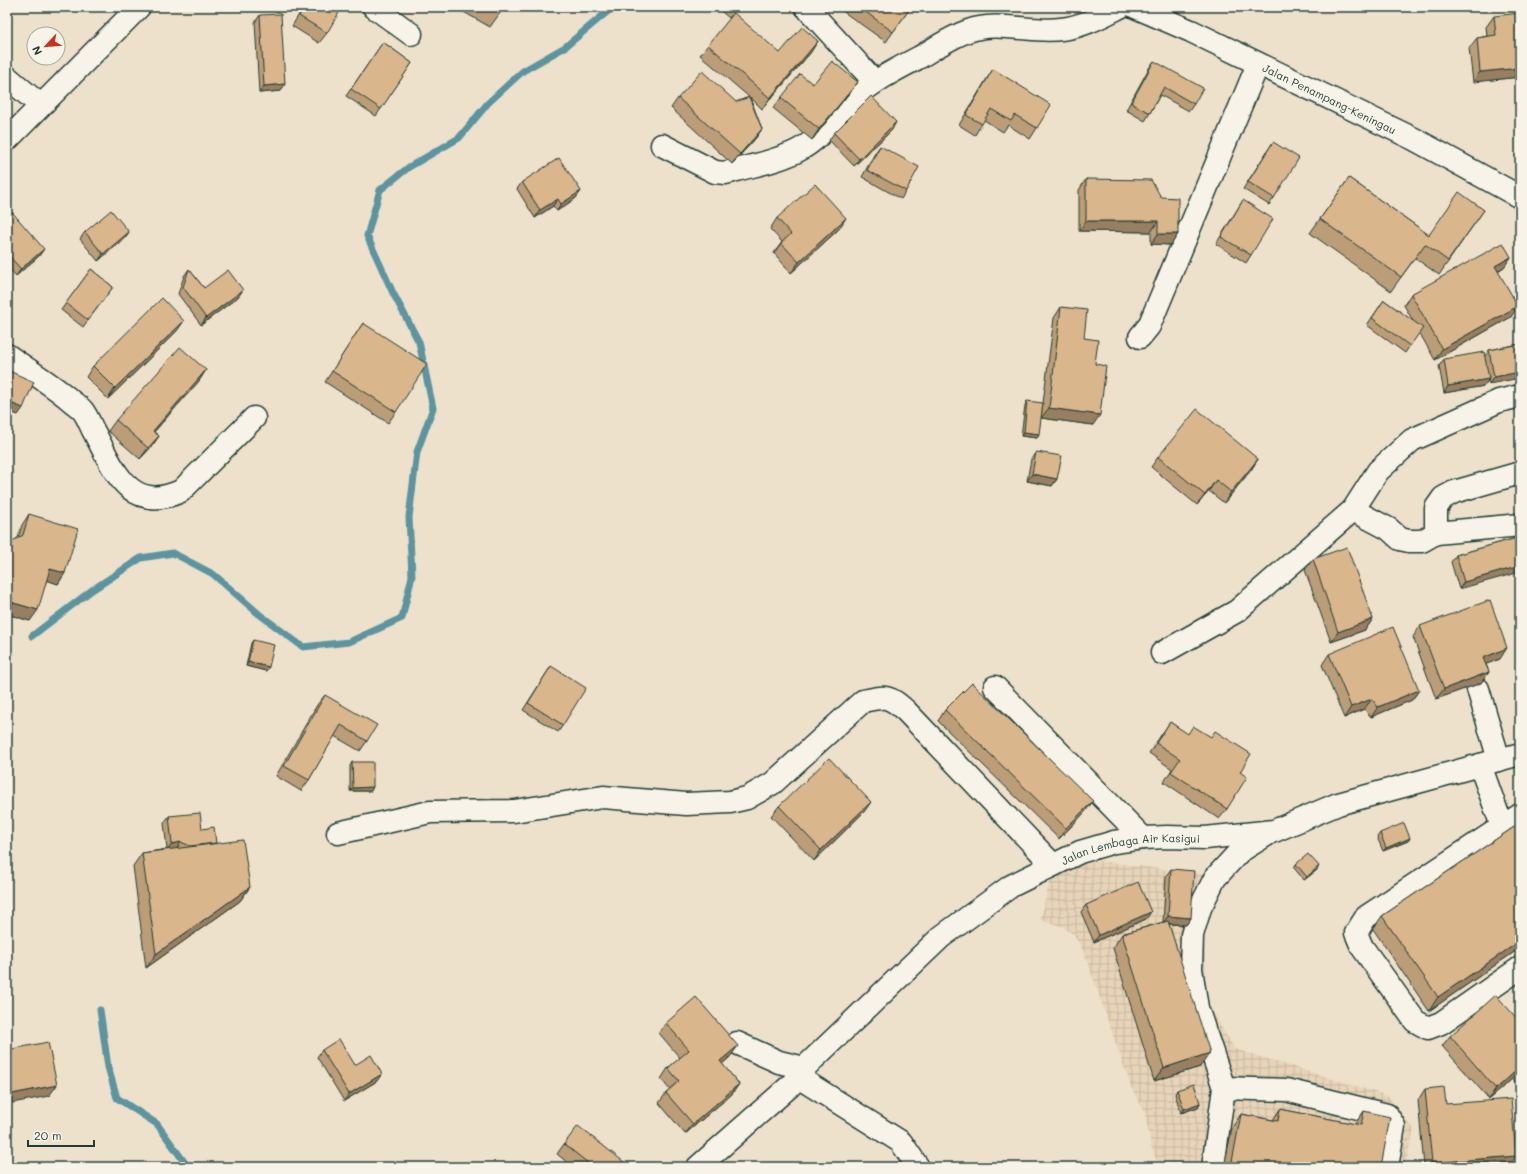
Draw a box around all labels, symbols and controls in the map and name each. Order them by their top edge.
north arrow [26,26,66,66]
text: N [28,44,45,58]
street label: Jalan Penampang-Keningau [1260,59,1399,137]
street label: Jalan Lembaga Air Kasigui [1058,829,1200,868]
scale bar [28,1122,94,1148]
text: 20 m [34,1127,62,1143]

